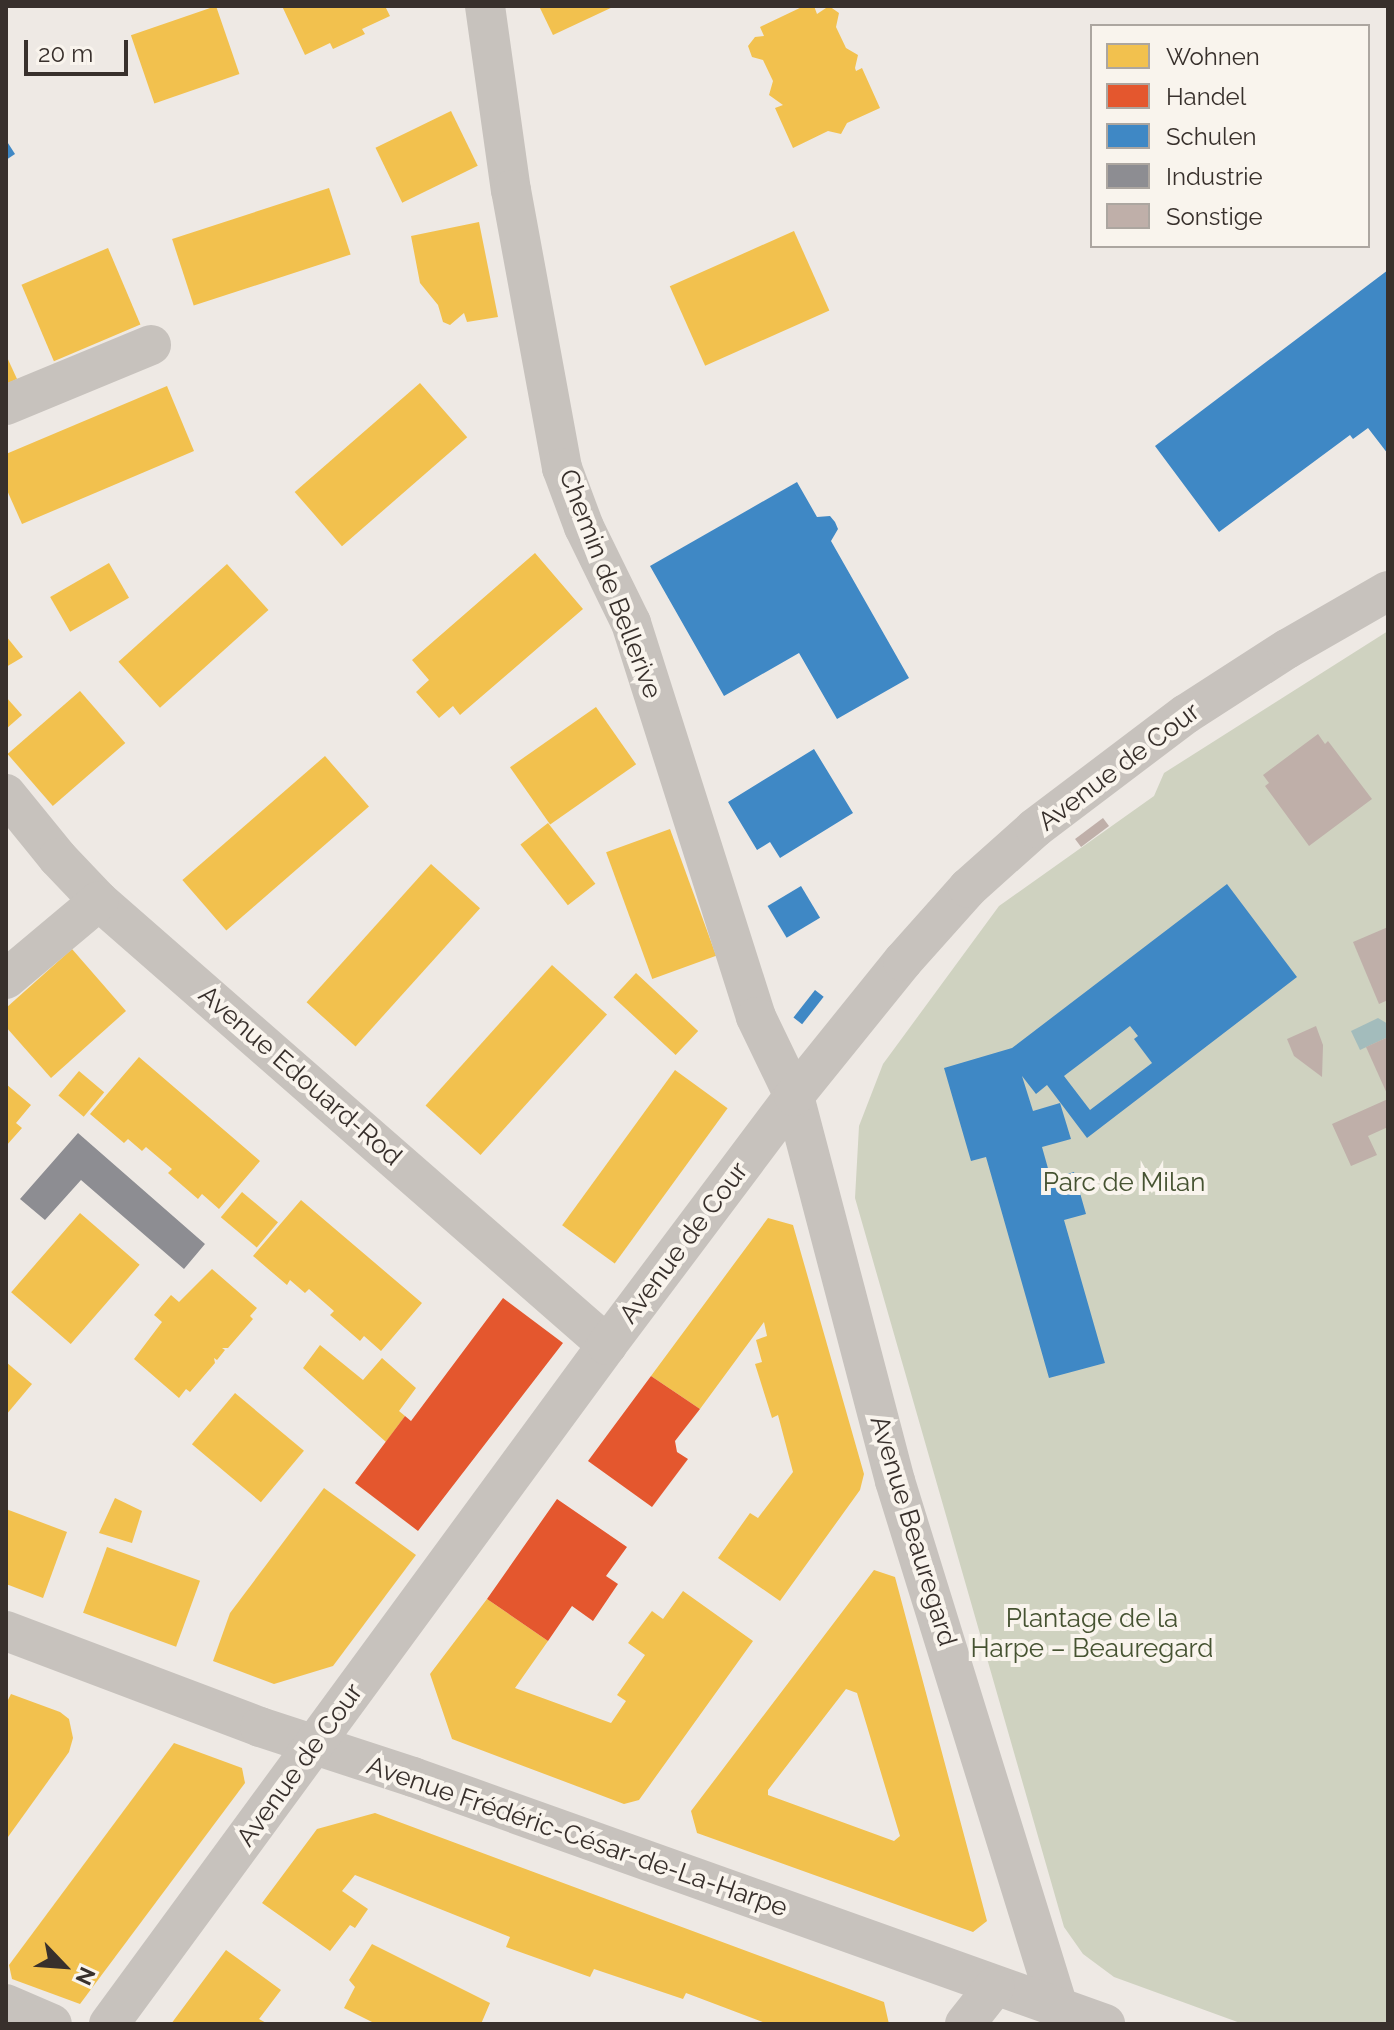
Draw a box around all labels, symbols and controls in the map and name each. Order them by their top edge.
scale bar [28,24,132,74]
legend [1090,24,1370,248]
text: 20 m [38,39,93,68]
text: Wohnen [1166,42,1260,71]
text: Handel [1166,82,1246,111]
text: Schulen [1166,122,1257,151]
text: Industrie [1166,162,1263,191]
text: Sonstige [1166,202,1263,231]
street label: Chemin de Bellerive [552,465,668,703]
street label: Avenue de Cour [1032,696,1206,838]
street label: Avenue Edouard-Rod [192,979,408,1173]
street label: Avenue de Cour [613,1156,755,1330]
park label: Parc de Milan [1043,1167,1205,1199]
street label: Avenue Beauregard [863,1412,963,1650]
park label: Plantage de la Harpe – Beauregard [970,1603,1214,1664]
street label: Avenue de Cour [230,1677,370,1853]
street label: Avenue Frédéric-César-de-La-Harpe [363,1750,791,1924]
north arrow [24,1926,104,2006]
text: N [70,1963,101,1989]

